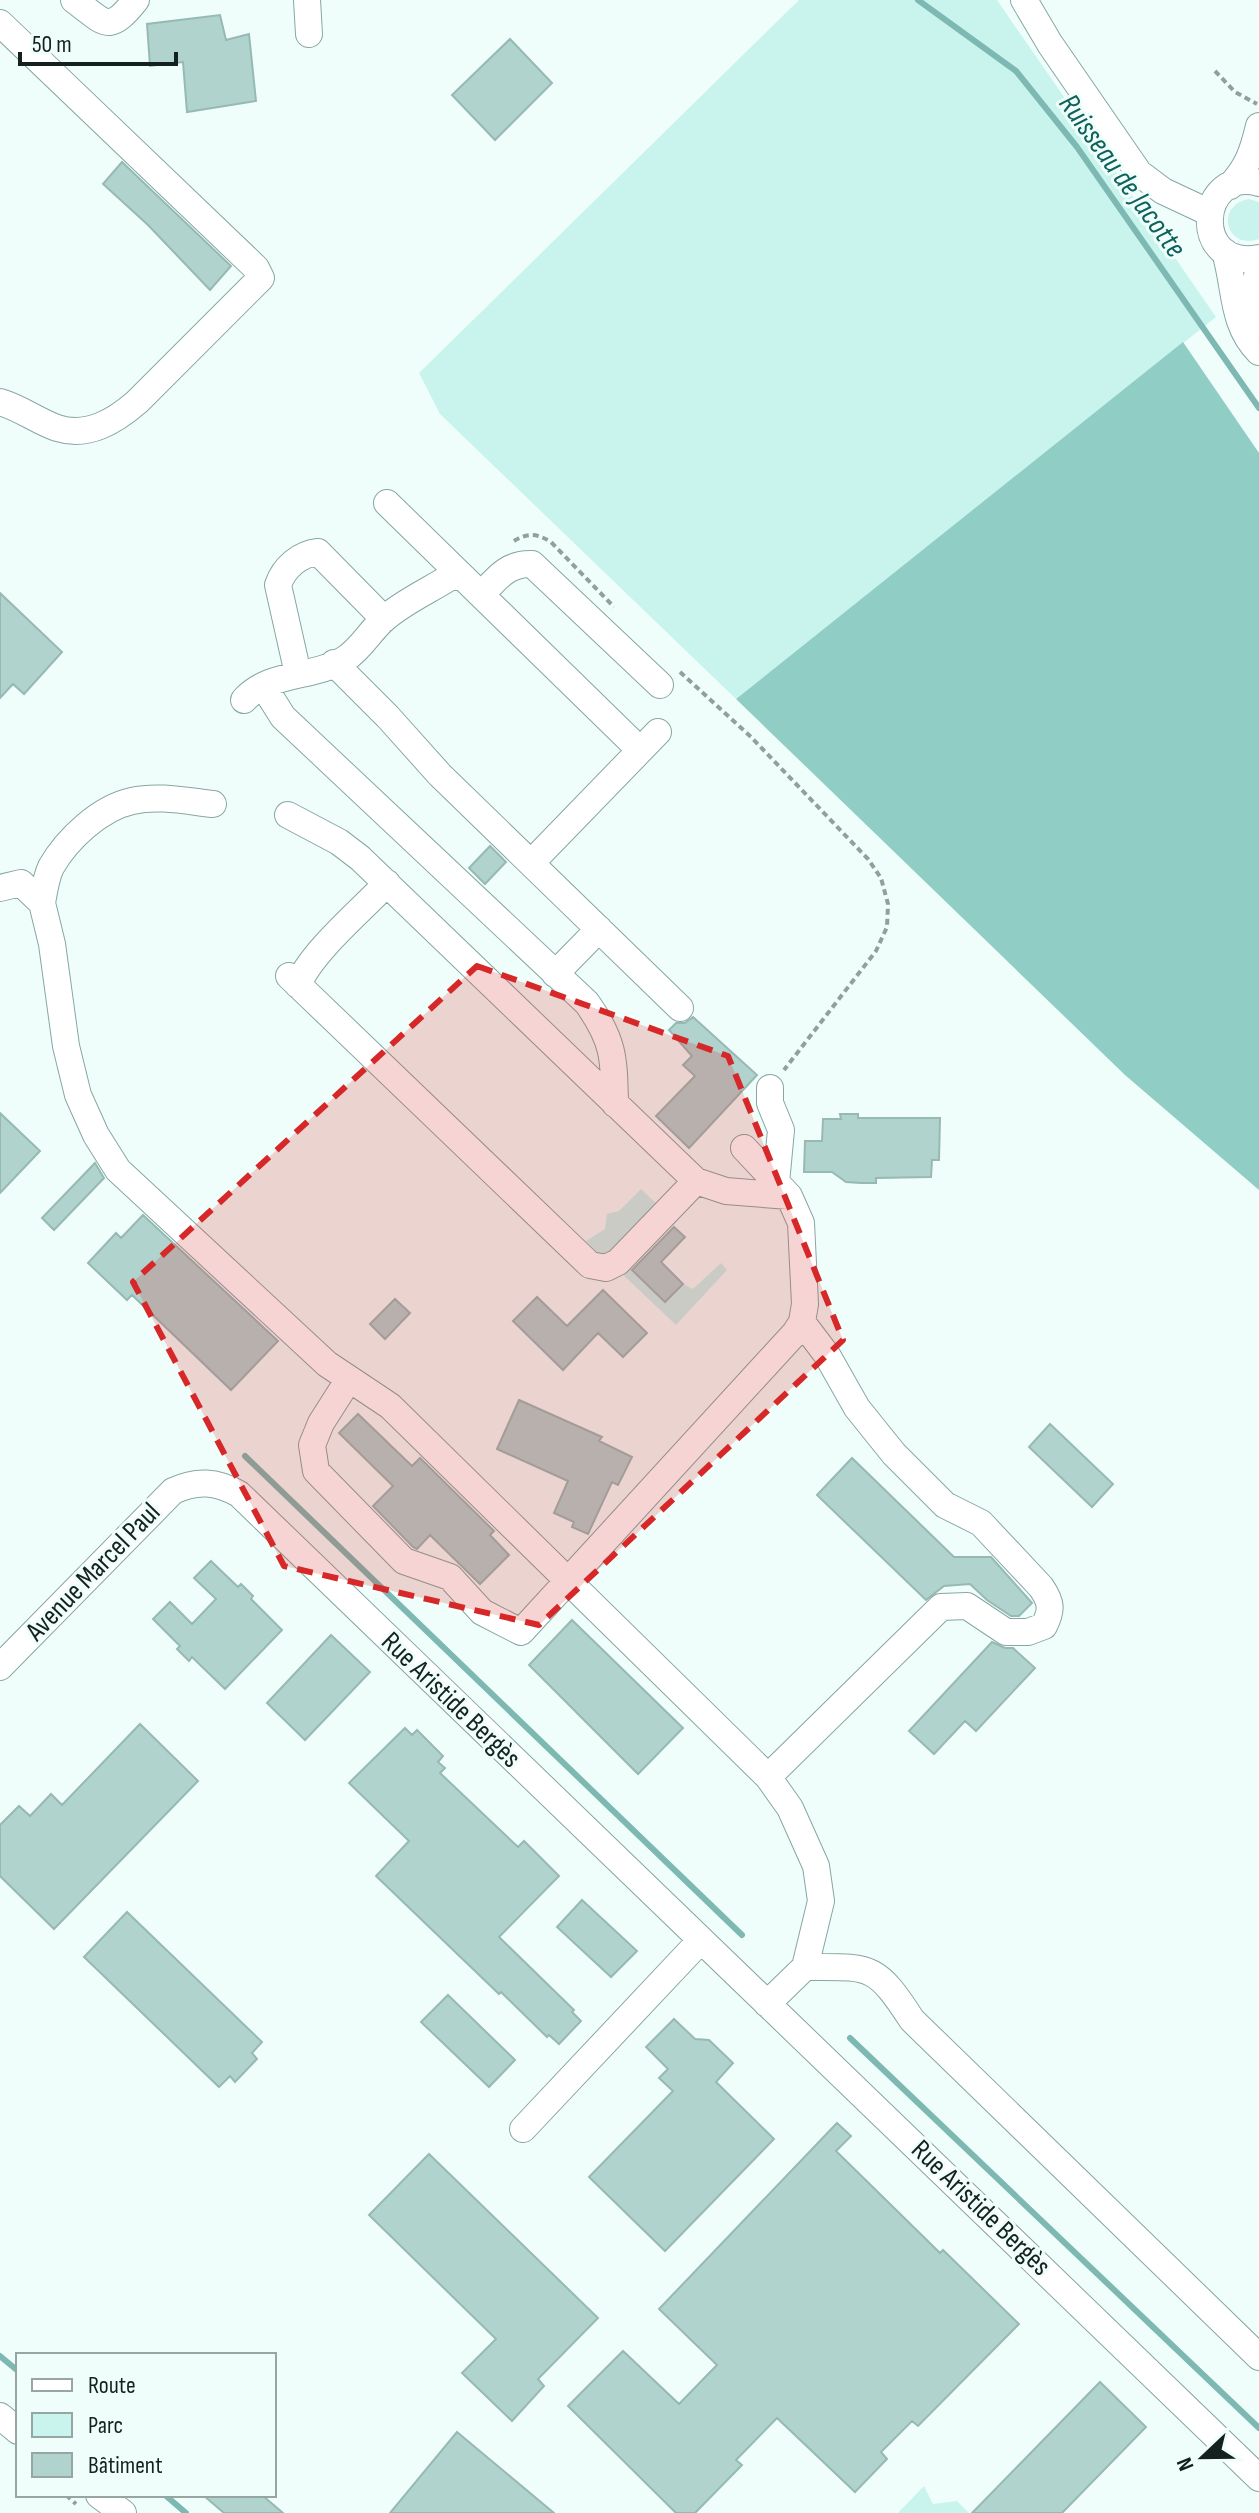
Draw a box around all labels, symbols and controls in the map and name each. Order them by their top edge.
scale bar [20,16,176,66]
text: 50 m [32,30,72,59]
water label: Ruisseau de Jacotte [1051,87,1194,265]
street label: Avenue Marcel Paul [18,1496,167,1649]
street label: Rue Aristide Bergès [375,1625,527,1775]
street label: Rue Aristide Bergès [905,2133,1057,2283]
legend [16,2353,276,2497]
text: Route [88,2371,136,2400]
text: Parc [88,2411,123,2440]
north arrow [1163,2417,1243,2497]
text: Bâtiment [88,2451,163,2480]
text: N [1171,2453,1201,2474]

